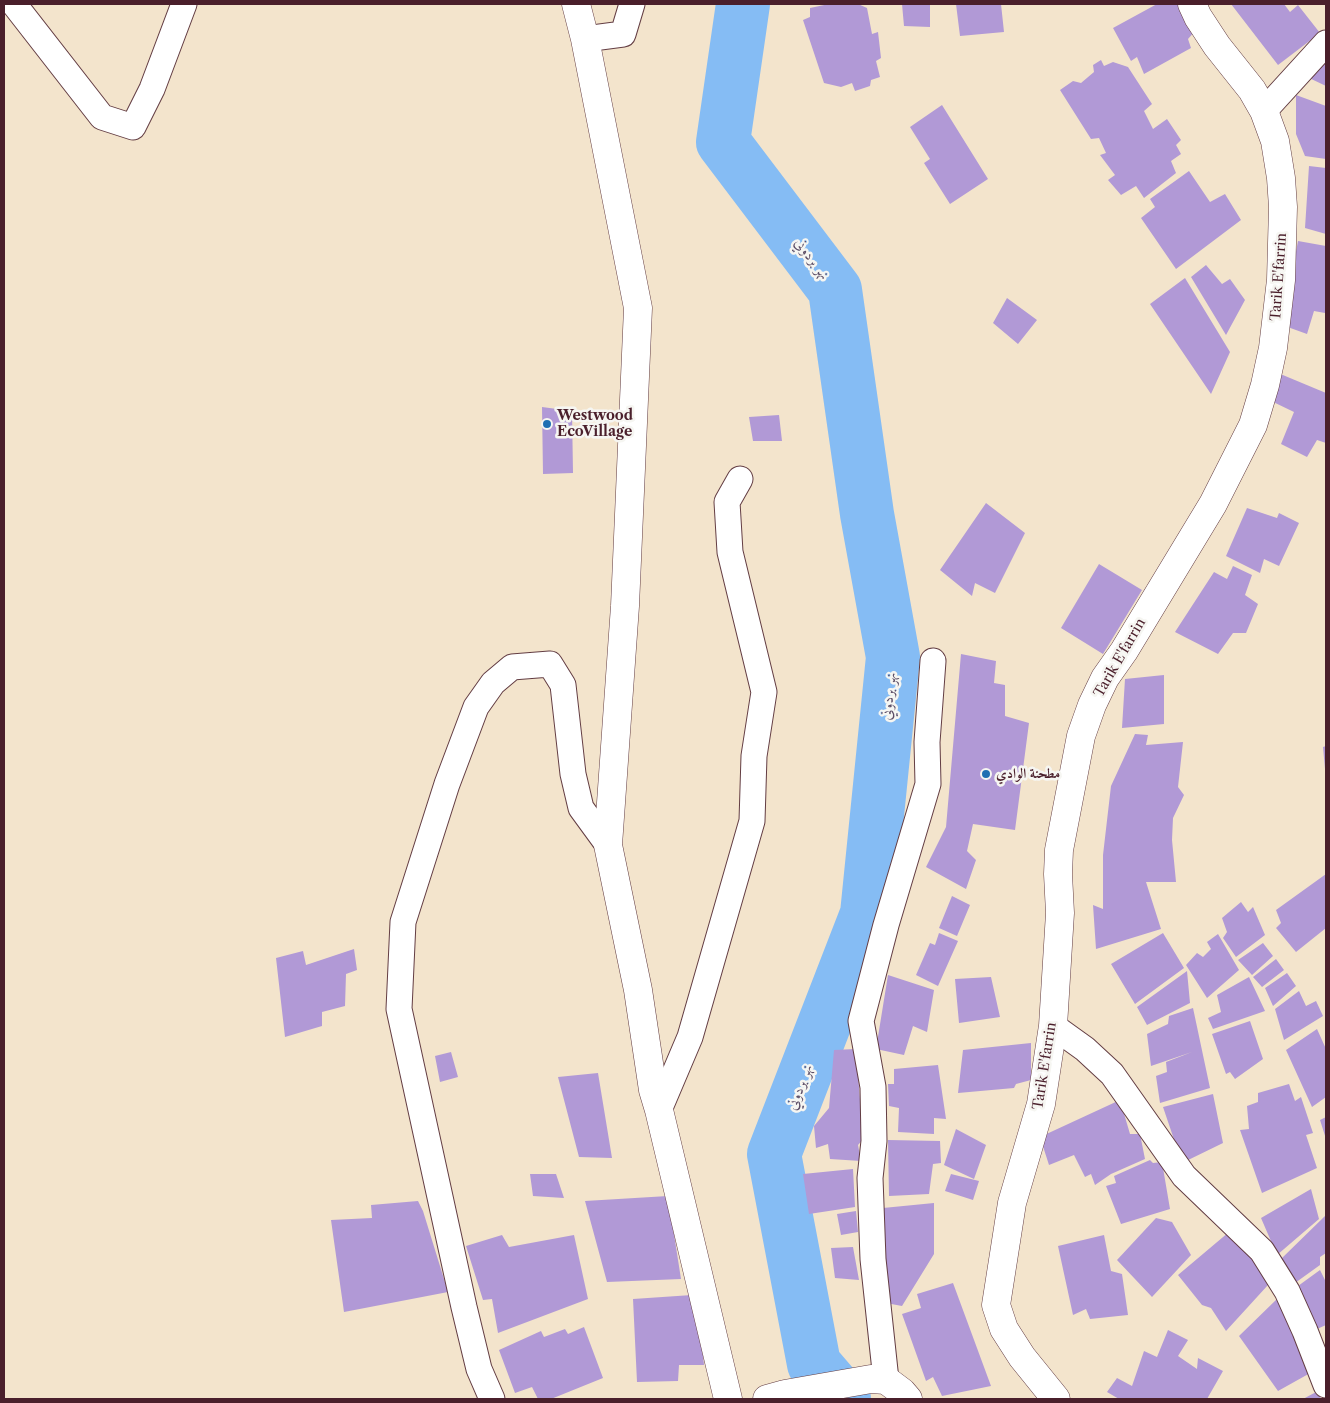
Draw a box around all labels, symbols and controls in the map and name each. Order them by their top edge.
street label: Tarik E'farrin [1268,232,1290,322]
water label: نهر بردوني [790,234,834,284]
place label: Westwood EcoVillage [557,408,633,441]
marker: Westwood EcoVillage [541,418,553,430]
street label: Tarik E'farrin [1091,616,1149,700]
water label: نهر بردوني [878,671,900,721]
place label: مطحنة الوادي [996,766,1060,782]
marker: مطحنة الوادي [980,768,992,780]
street label: Tarik E'farrin [1030,1021,1060,1111]
water label: نهر بردوني [783,1061,817,1113]

